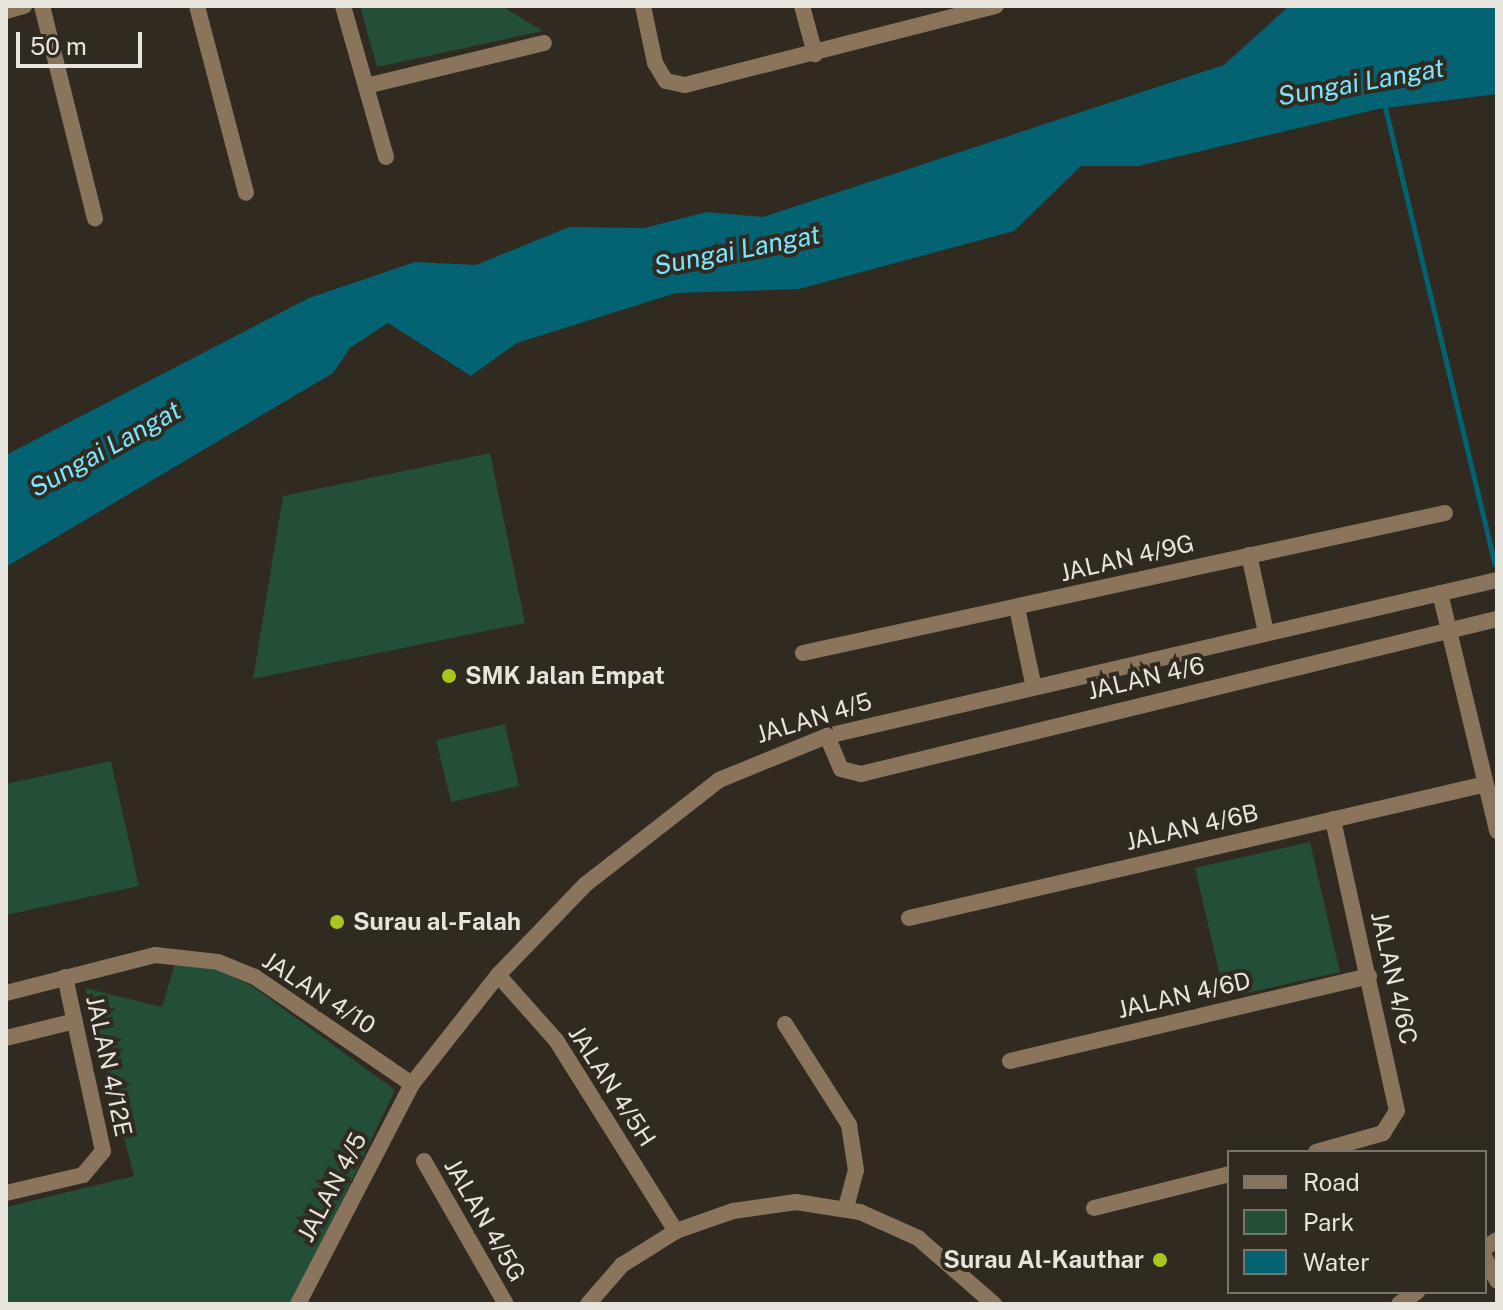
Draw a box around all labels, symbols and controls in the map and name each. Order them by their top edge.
scale bar [20,16,146,66]
text: 50 m [30,32,87,60]
water label: Sungai Langat [1275,52,1447,112]
water label: Sungai Langat [651,219,823,281]
water label: Sungai Langat [24,395,186,503]
street label: JALAN 4/9G [1057,529,1197,587]
street label: JALAN 4/6 [1085,651,1207,705]
place label: SMK Jalan Empat [465,662,665,690]
marker: SMK Jalan Empat [440,667,458,685]
street label: JALAN 4/5 [753,687,875,749]
street label: JALAN 4/6B [1123,798,1261,856]
place label: Surau al-Falah [353,908,521,936]
street label: JALAN 4/6C [1365,909,1423,1047]
marker: Surau al-Falah [328,913,346,931]
street label: JALAN 4/10 [257,946,381,1040]
street label: JALAN 4/6D [1115,966,1253,1024]
street label: JALAN 4/12E [80,993,138,1139]
street label: JALAN 4/5H [562,1020,662,1152]
street label: JALAN 4/5 [291,1127,373,1247]
legend [1227,1150,1487,1294]
street label: JALAN 4/5G [438,1153,532,1287]
text: Road [1303,1168,1360,1196]
text: Park [1303,1208,1354,1236]
place label: Surau Al-Kauthar [943,1246,1144,1274]
text: Water [1303,1248,1370,1276]
marker: Surau Al-Kauthar [1151,1251,1169,1269]

